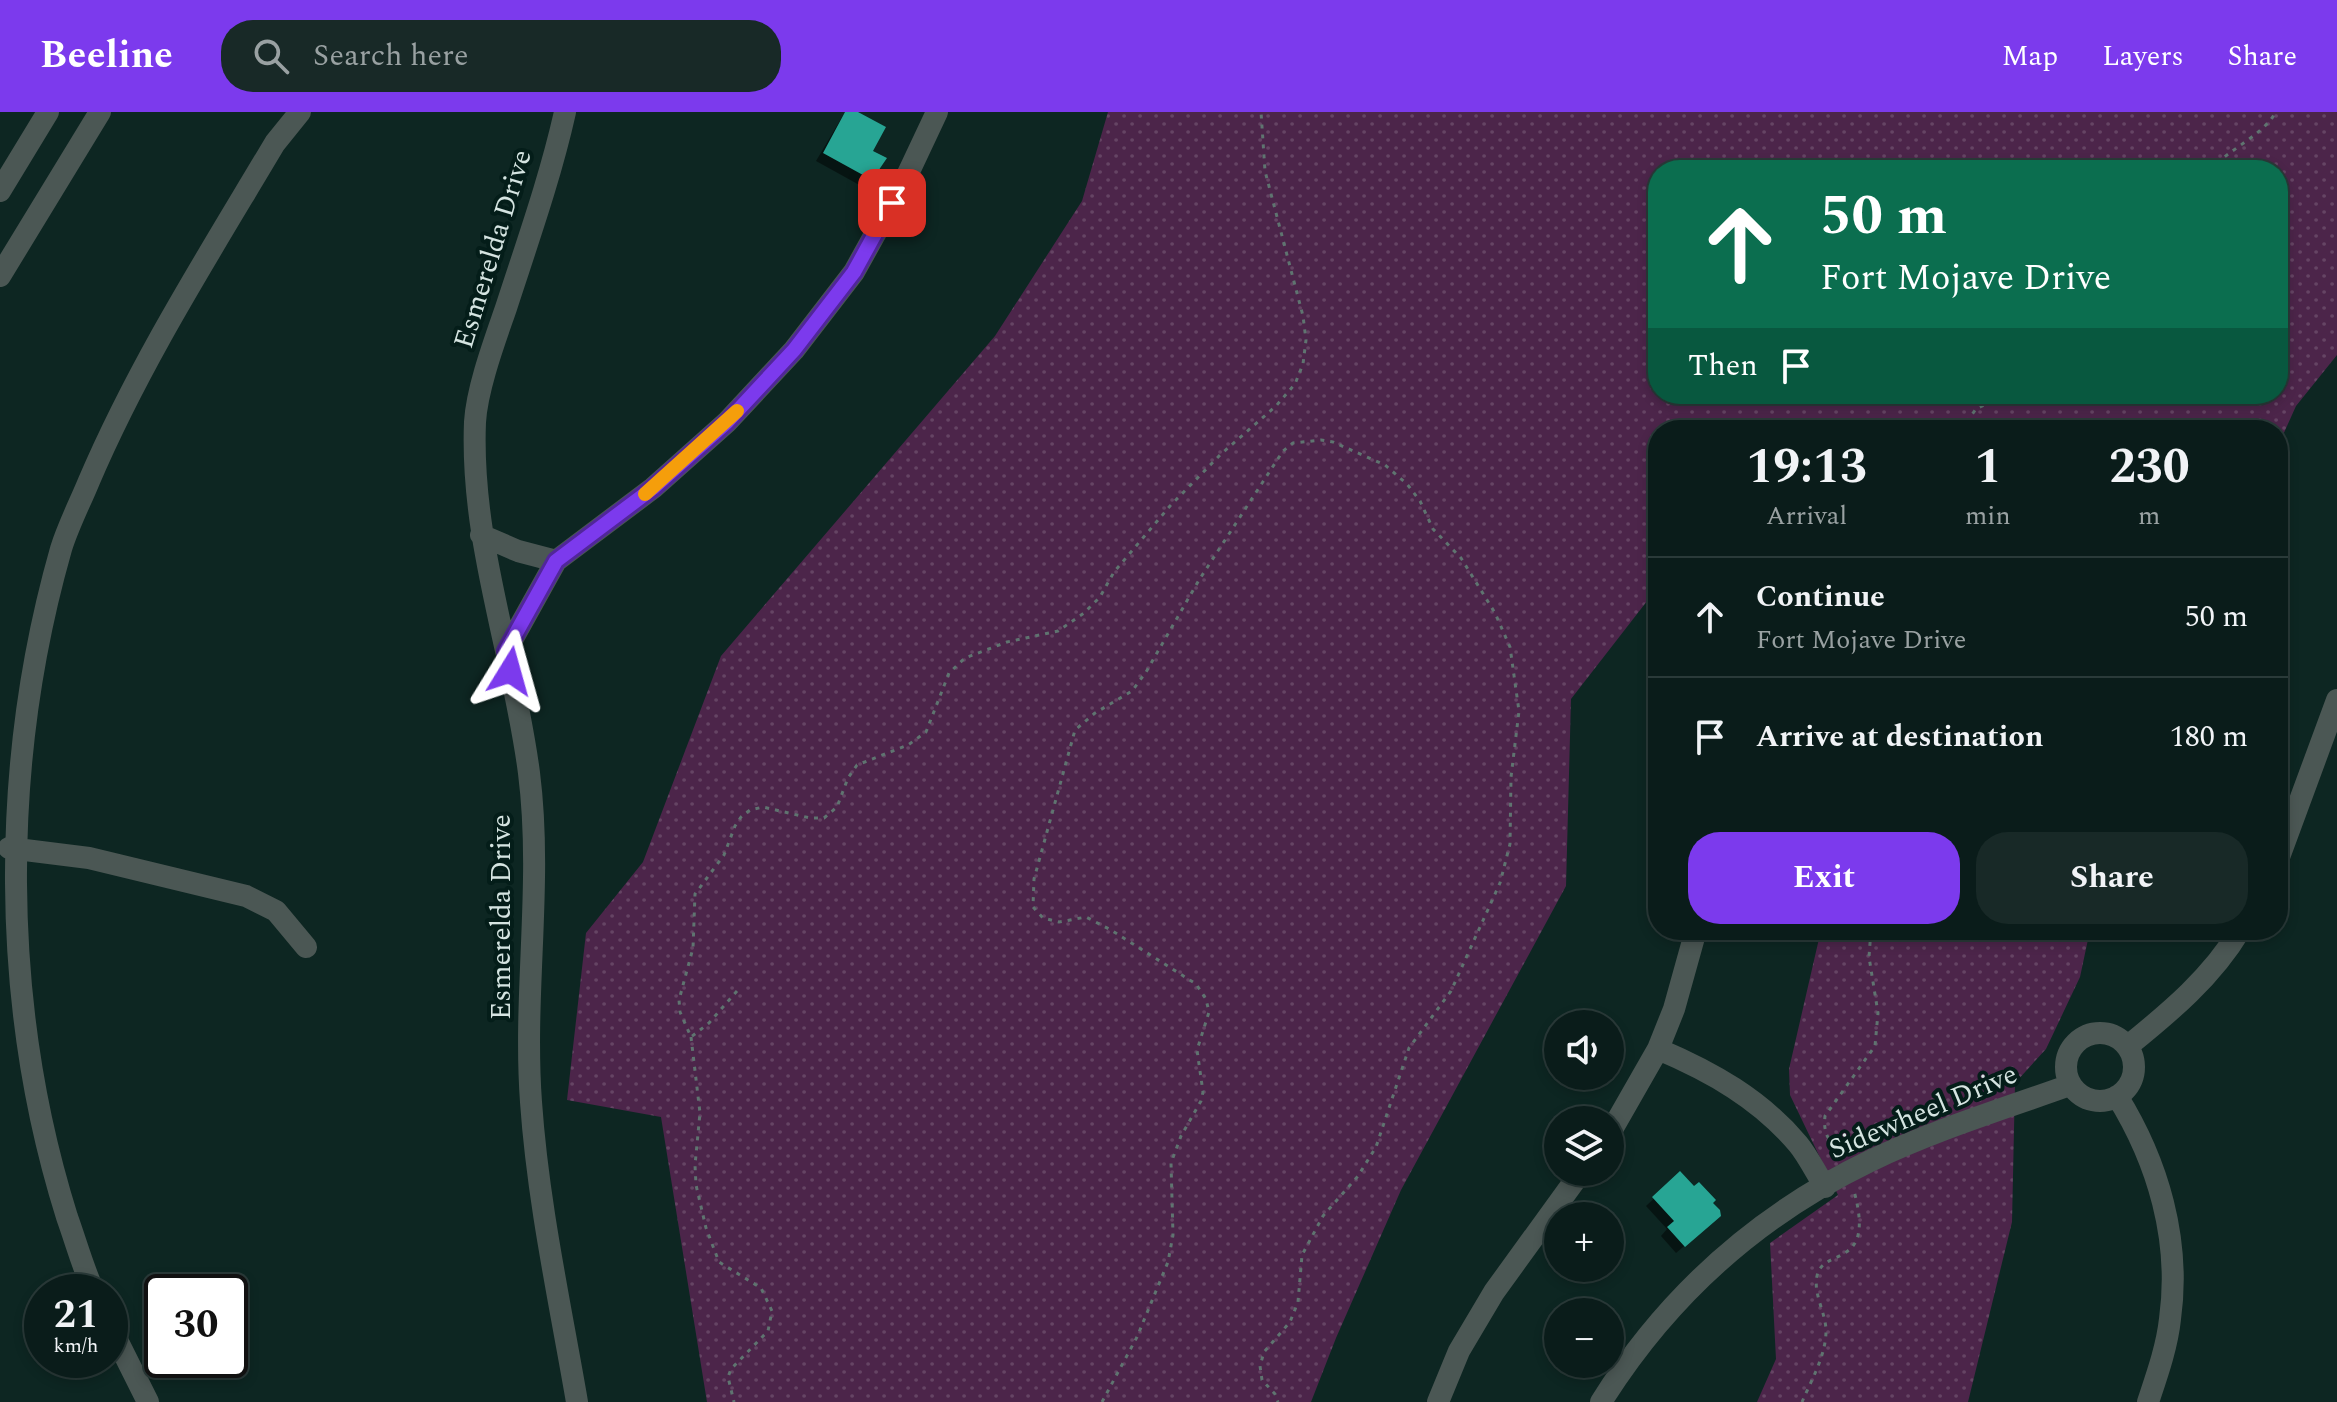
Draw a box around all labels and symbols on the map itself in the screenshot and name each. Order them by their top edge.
street label: Esmerelda Drive [442,144,544,354]
pin [858,169,926,237]
position arrow [468,629,552,713]
street label: Esmerelda Drive [480,814,523,1020]
street label: Sidewheel Drive [1822,1053,2024,1171]
speed limit sign: 30 [144,1274,248,1378]

